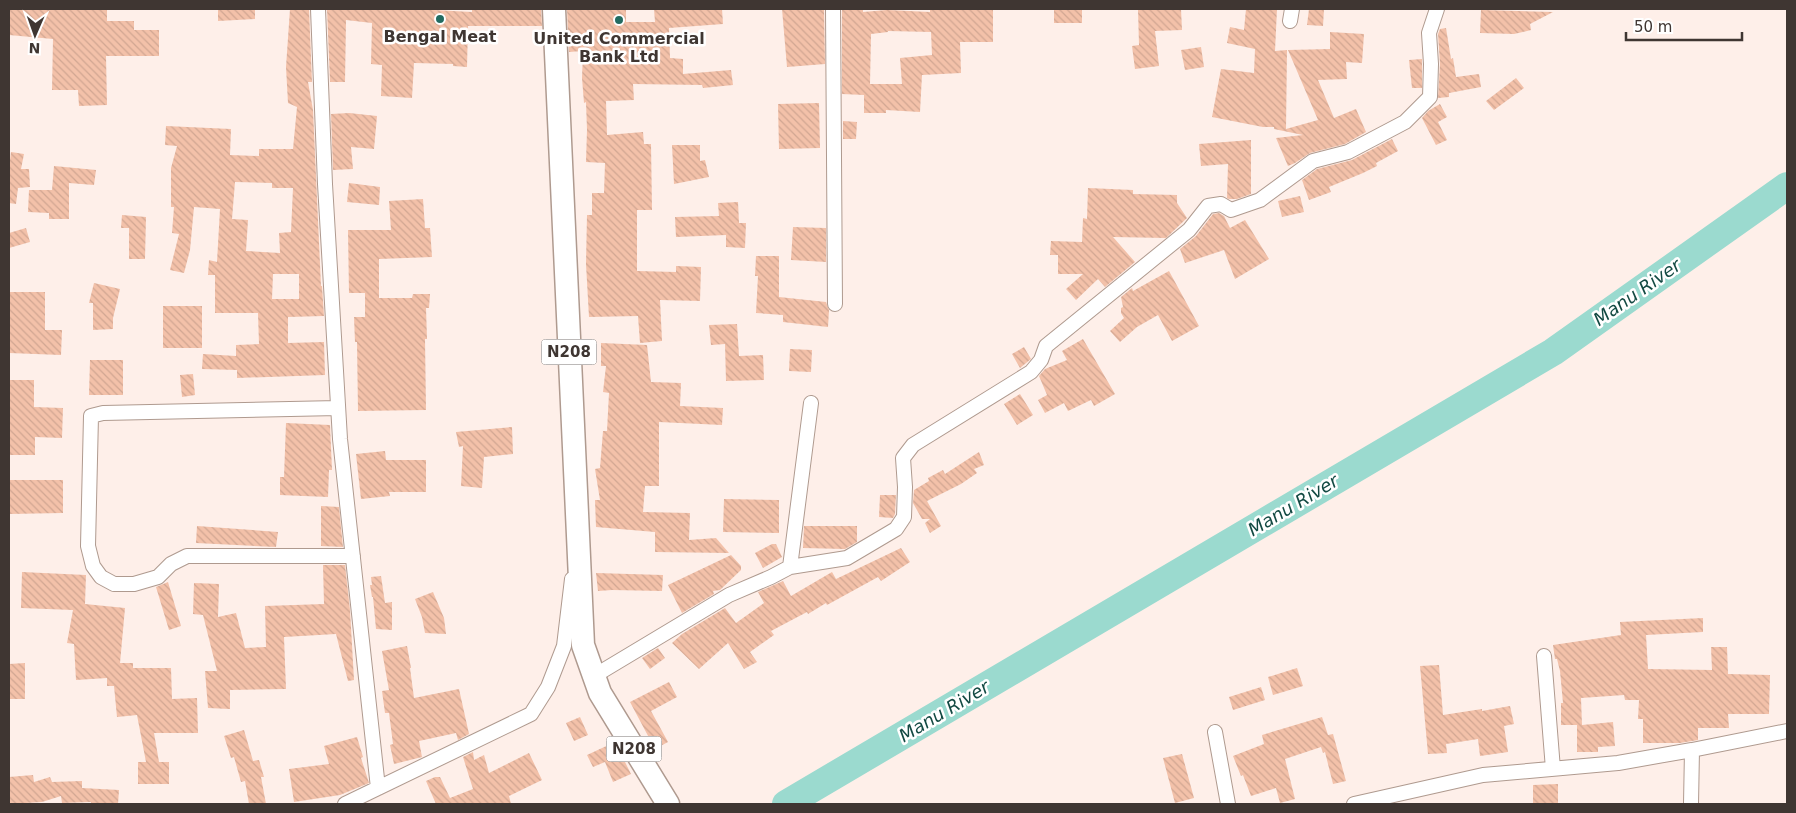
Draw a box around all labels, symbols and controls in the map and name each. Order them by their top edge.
north arrow [10,10,60,60]
scale bar [1626,10,1742,42]
marker: Bengal Meat [434,13,446,25]
marker: United Commercial Bank Ltd [613,14,625,26]
text: 50 m [1634,18,1672,36]
place label: Bengal Meat [384,27,497,46]
place label: United Commercial Bank Ltd [533,29,705,66]
text: N [28,40,41,56]
water label: Manu River [1589,253,1686,330]
road number: N208 [542,340,596,364]
water label: Manu River [1244,469,1343,540]
water label: Manu River [895,675,994,746]
road number: N208 [606,736,662,762]

